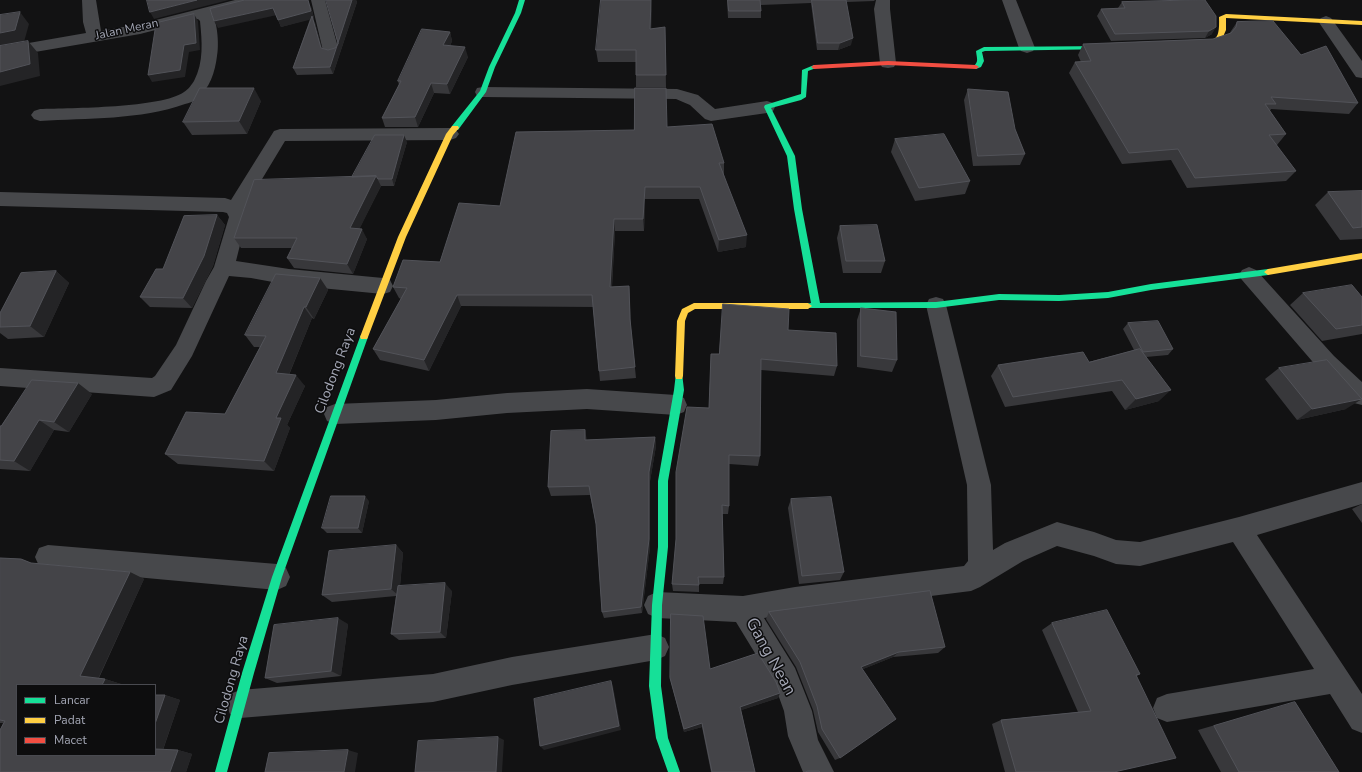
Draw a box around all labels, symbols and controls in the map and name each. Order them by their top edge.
street label: Jalan Meran [94,16,160,44]
street label: Cilodong Raya [312,325,360,417]
street label: Gang Nean [740,615,800,699]
street label: Cilodong Raya [211,634,253,726]
legend [16,684,156,756]
text: Lancar [54,692,90,708]
text: Padat [54,712,85,728]
text: Macet [54,732,87,748]

